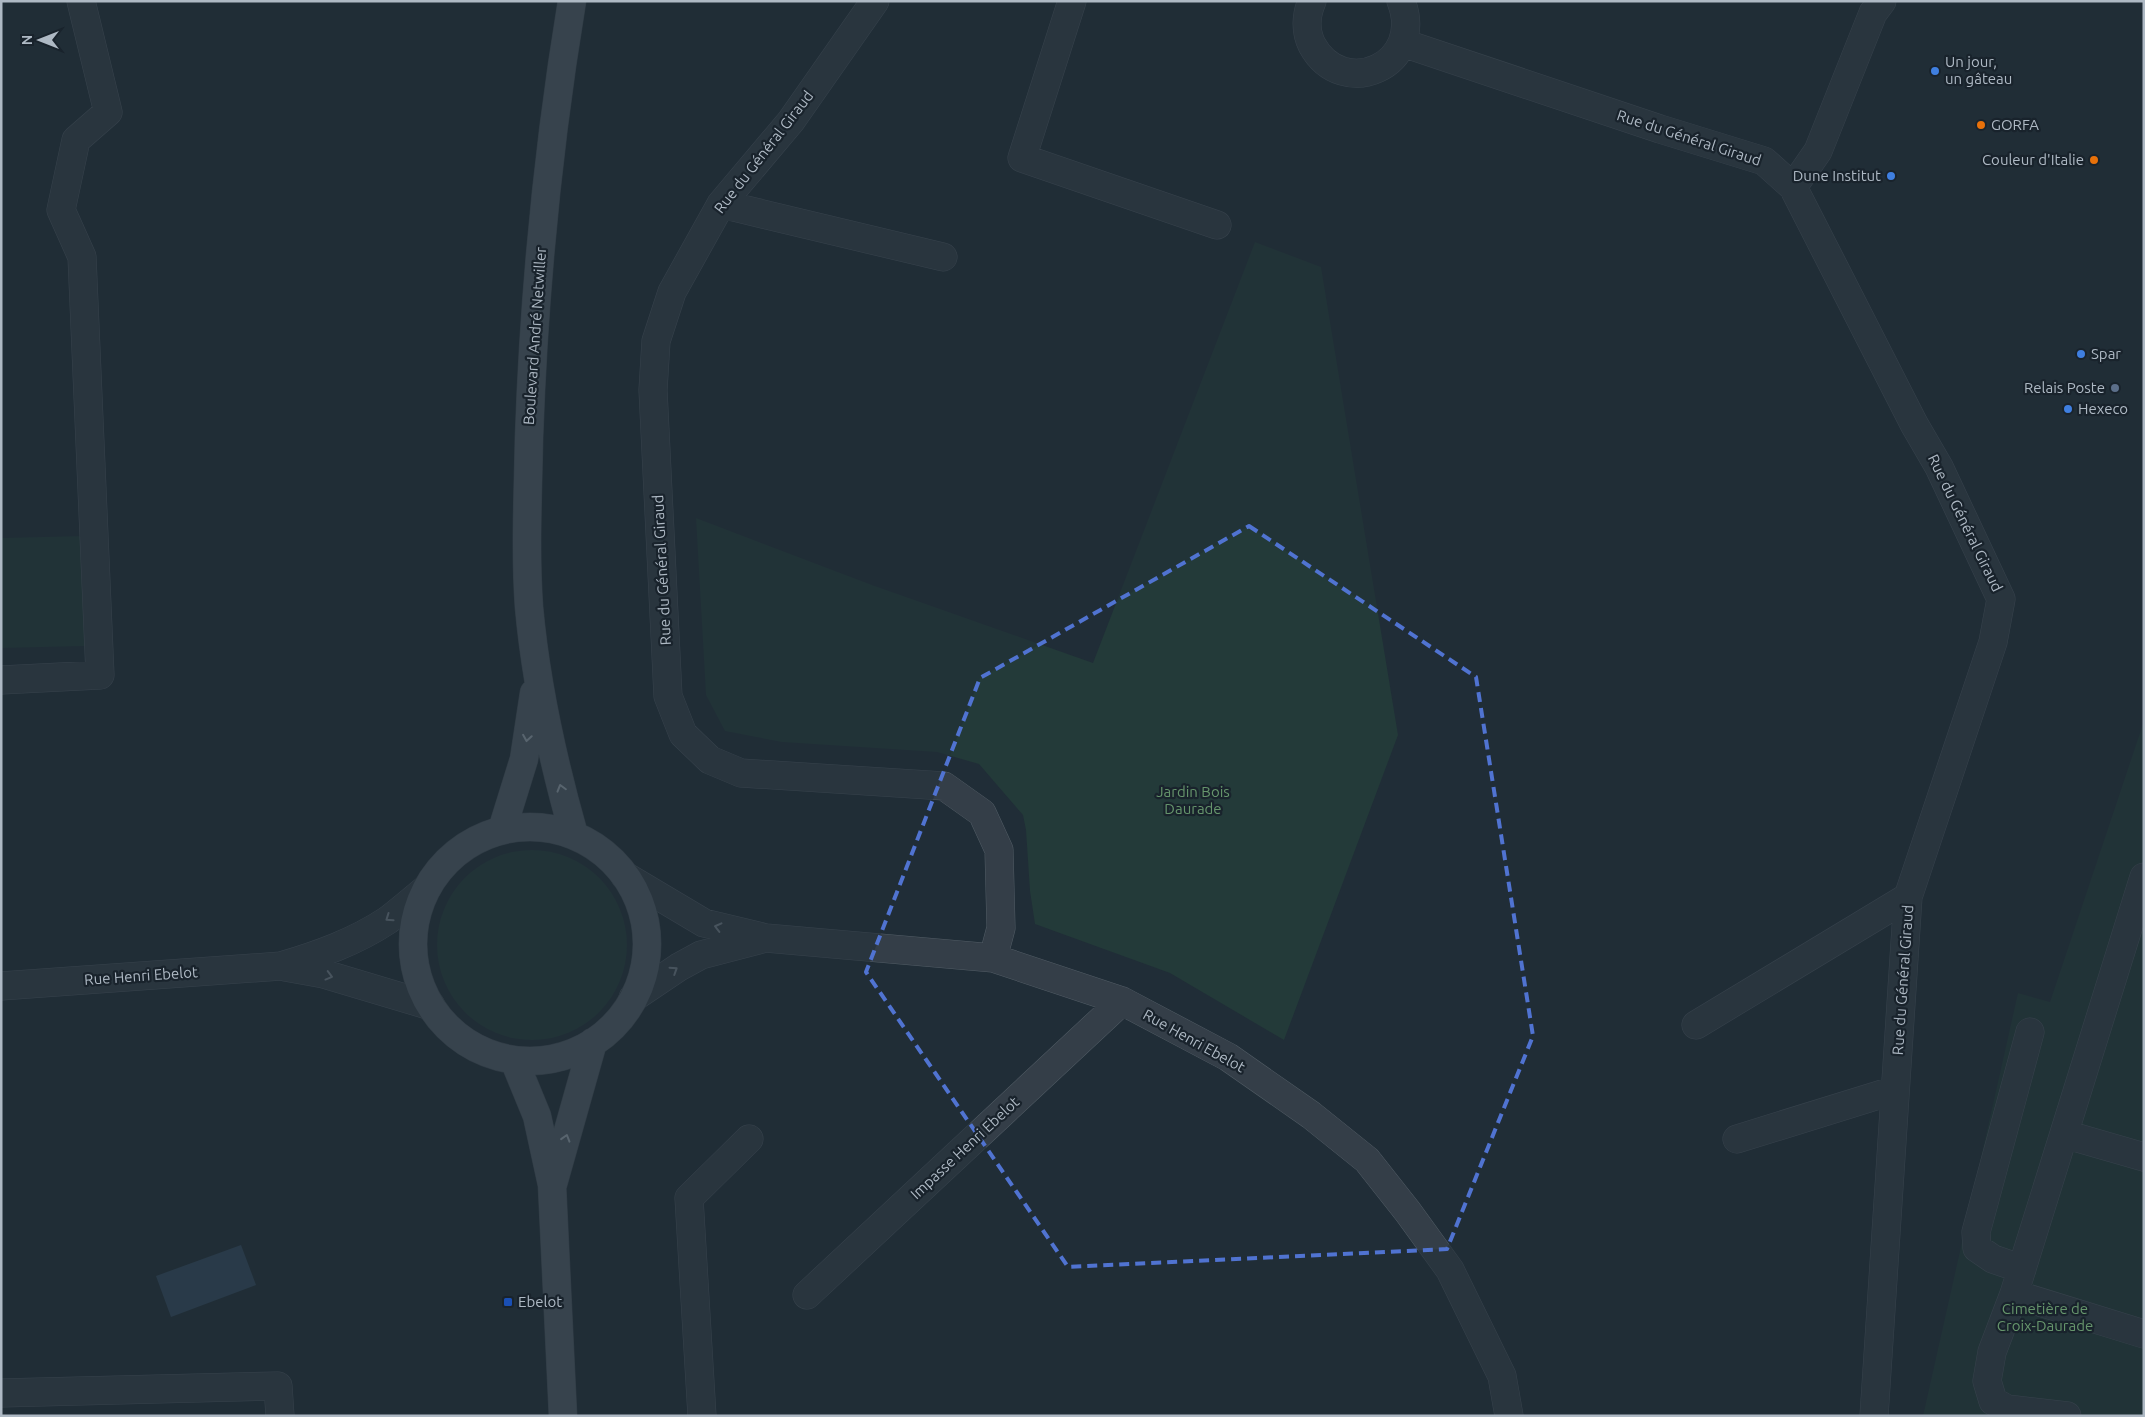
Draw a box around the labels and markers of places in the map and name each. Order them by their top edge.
place label: Un jour, un gâteau [1945,53,2012,87]
marker: Un jour, un gâteau [1929,65,1941,77]
place label: GORFA [1991,116,2039,133]
marker: GORFA [1975,119,1987,131]
place label: Couleur d'Italie [1982,151,2084,168]
marker: Couleur d'Italie [2088,154,2100,166]
place label: Dune Institut [1793,167,1881,184]
marker: Dune Institut [1885,170,1897,182]
place label: Spar [2091,345,2121,362]
marker: Spar [2075,348,2087,360]
place label: Relais Poste [2024,379,2105,396]
marker: Relais Poste [2109,382,2121,394]
place label: Hexeco [2078,400,2128,417]
marker: Hexeco [2062,403,2074,415]
place label: Ebelot [518,1293,562,1310]
marker: Ebelot [502,1296,514,1308]

